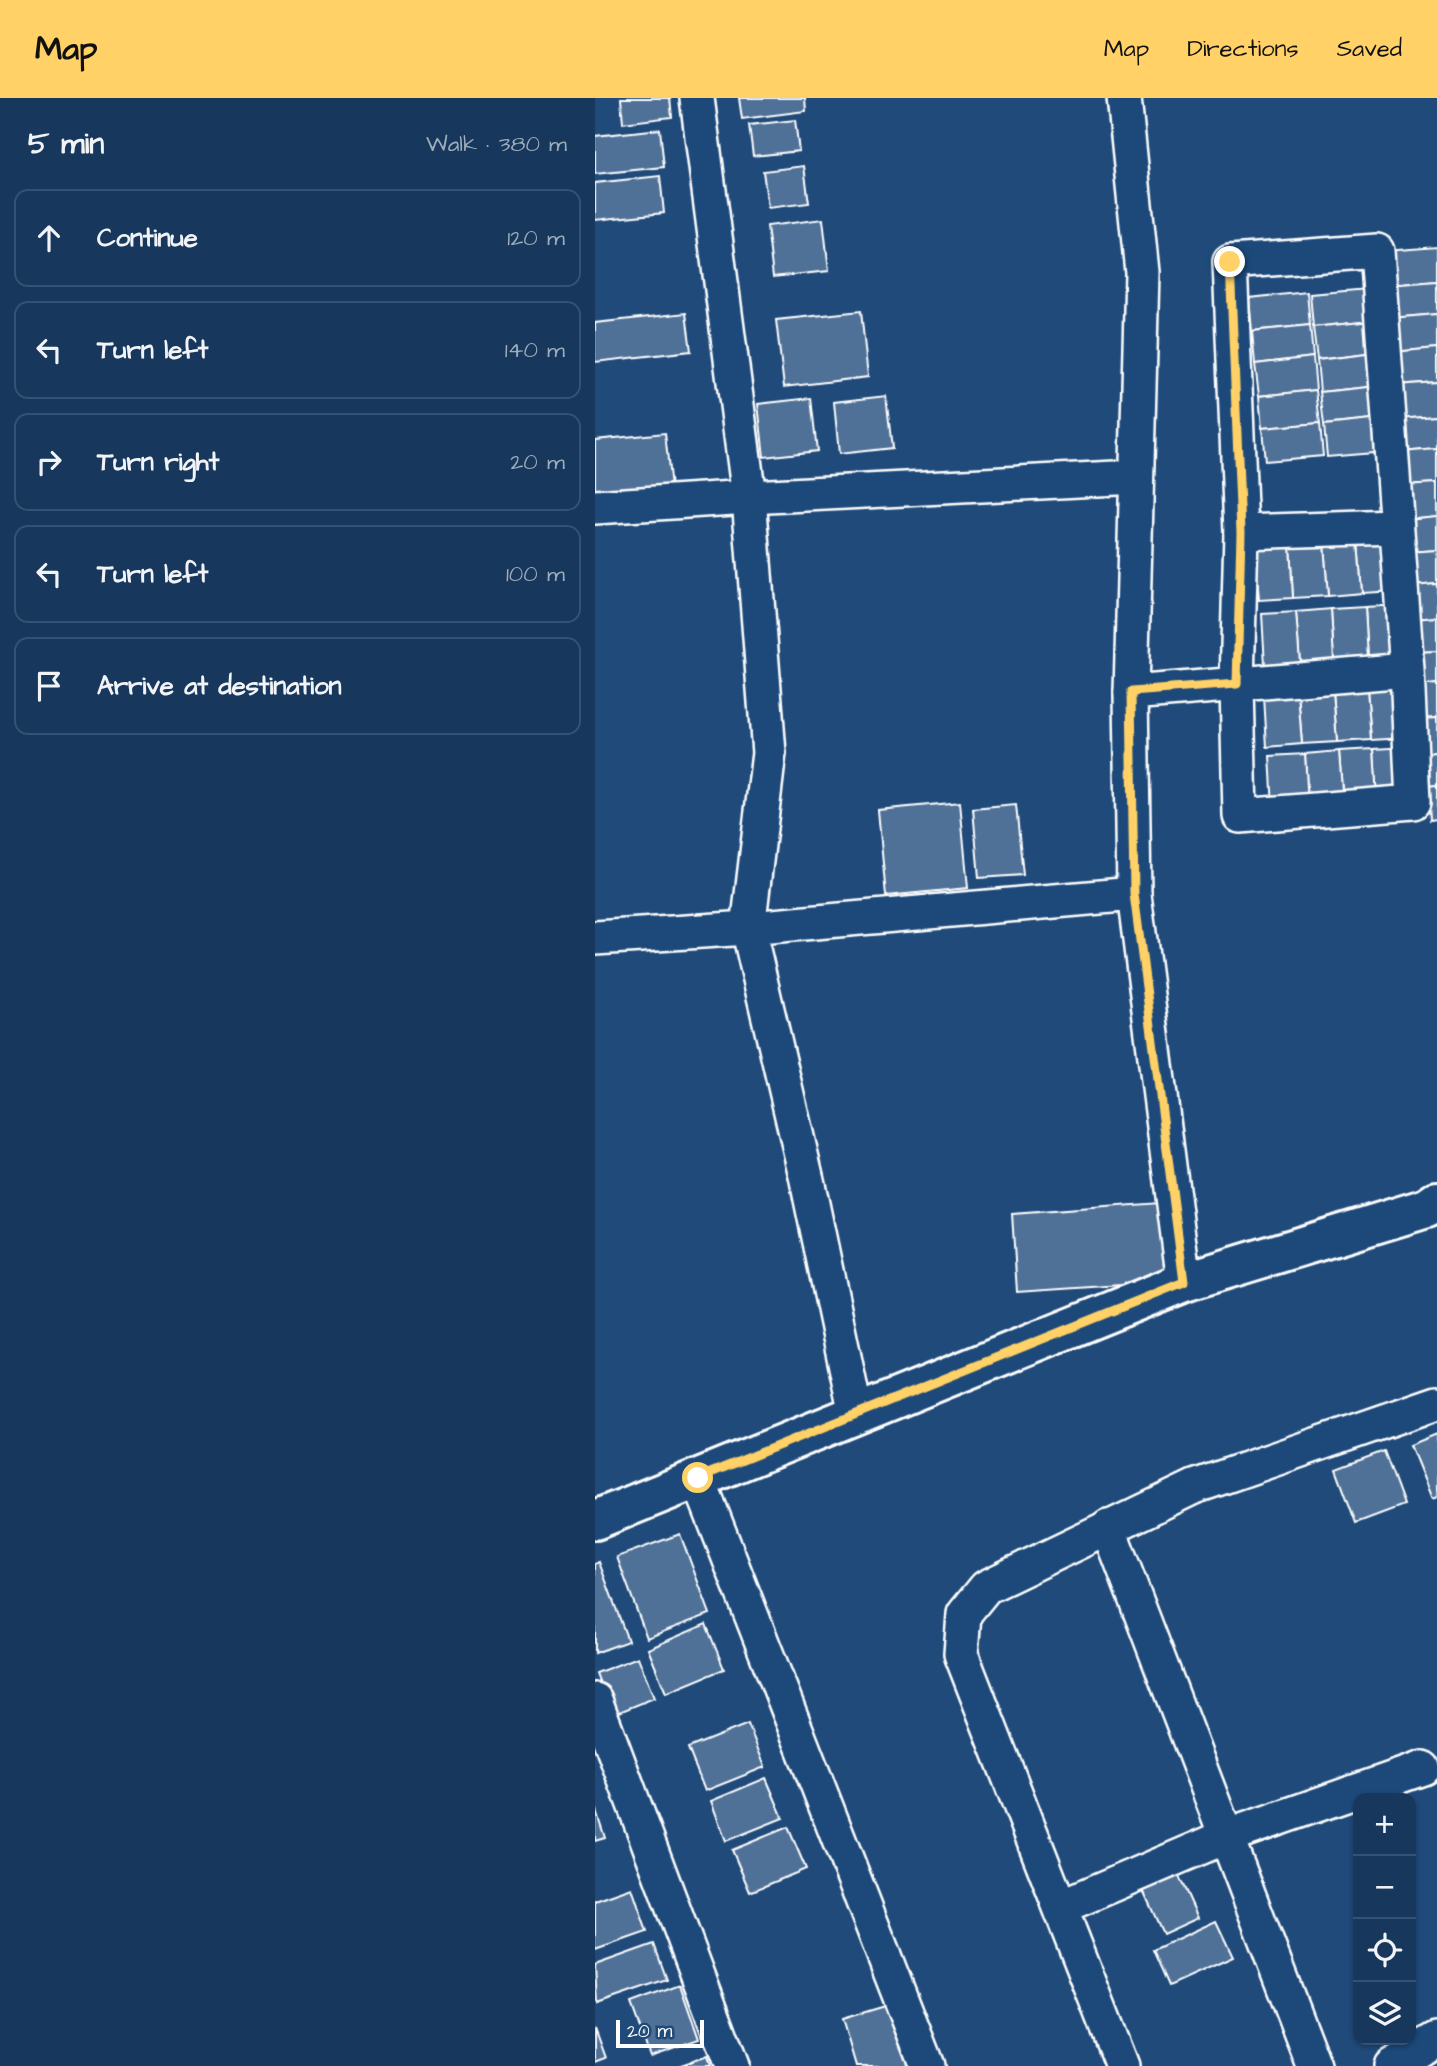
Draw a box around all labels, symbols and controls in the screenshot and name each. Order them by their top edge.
text: Map [35,26,97,72]
text: Map [1104,32,1149,66]
text: Directions [1187,32,1299,66]
text: Saved [1337,32,1402,66]
text: 5 min [28,123,104,165]
text: Walk · 380 m [426,128,567,160]
icon: ahead [30,219,68,257]
text: Continue [97,220,198,256]
text: 120 m [507,222,565,254]
route end [1214,246,1245,277]
icon: left [30,331,68,369]
text: Turn left [97,332,208,368]
text: 140 m [505,334,565,366]
icon: right [30,443,68,481]
text: Turn right [97,444,219,480]
text: 20 m [510,446,565,478]
icon: left [30,555,68,593]
text: Turn left [97,556,208,592]
text: 100 m [506,558,565,590]
icon: arrive [30,667,68,705]
text: Arrive at destination [97,668,342,704]
route start [682,1462,713,1493]
map controls [1353,1793,1416,2045]
button: + [1353,1793,1416,1856]
button: − [1353,1856,1416,1919]
button: locate [1353,1919,1416,1982]
button: layers [1353,1982,1416,2045]
scale bar [616,2017,703,2049]
text: 20 m [627,2018,672,2045]

